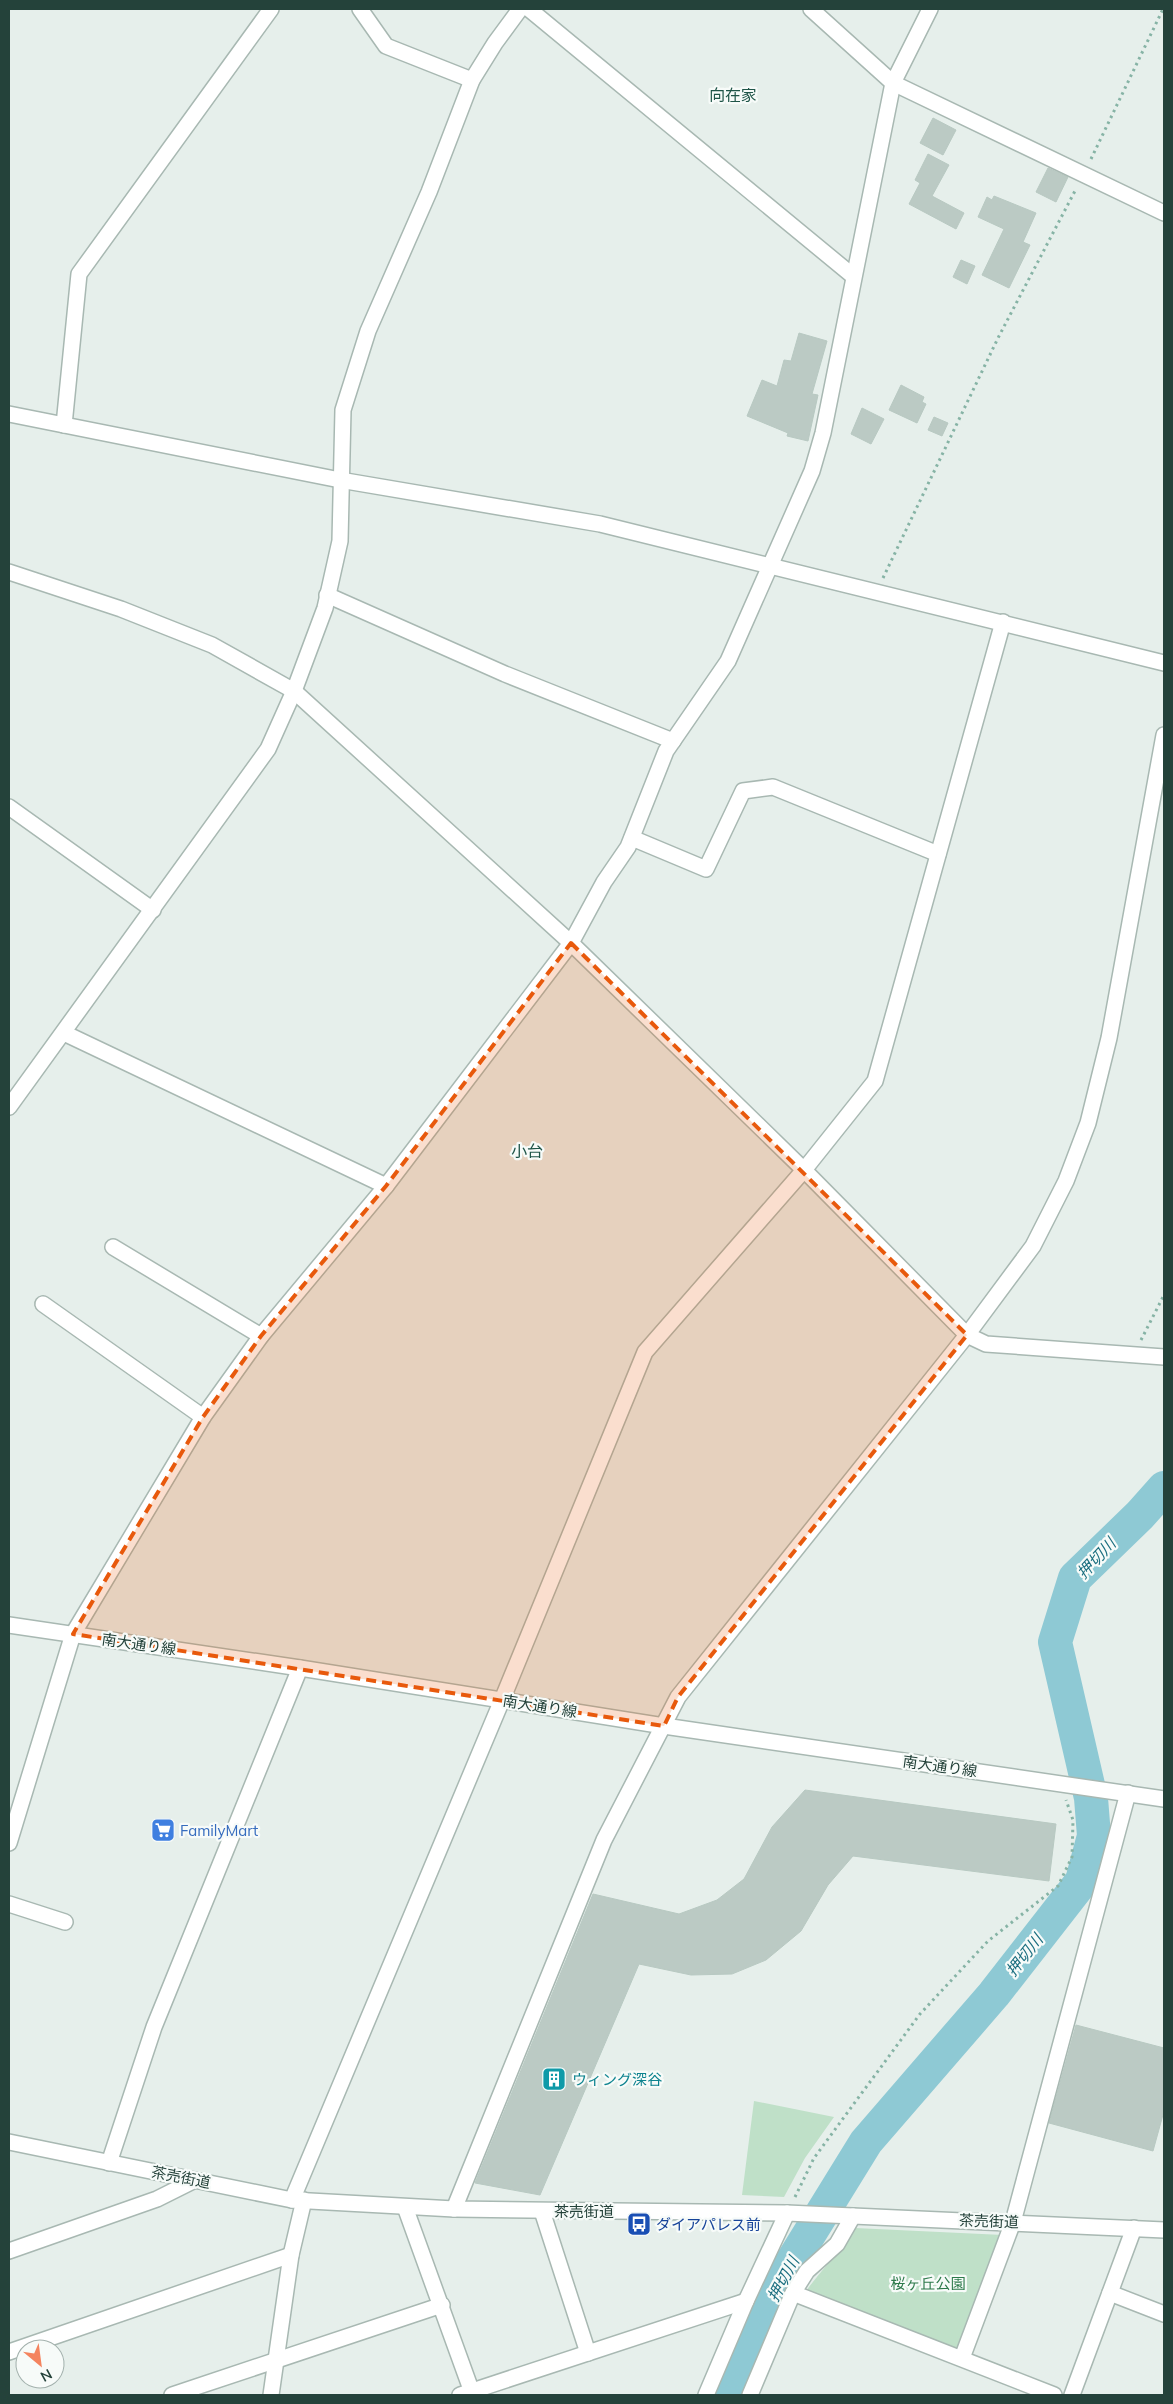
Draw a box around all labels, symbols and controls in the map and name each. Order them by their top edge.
district label: 向在家 [709,85,757,105]
district label: 小台 [511,1141,543,1161]
water label: 押切川 [1072,1532,1121,1582]
street label: 南大通り線 [101,1629,177,1659]
street label: 南大通り線 [501,1691,579,1721]
street label: 南大通り線 [902,1751,978,1781]
supermarket icon: FamilyMart [150,1817,176,1843]
place label: FamilyMart [180,1821,258,1840]
water label: 押切川 [1001,1928,1048,1980]
building icon: ウィング深谷 [541,2066,567,2092]
place label: ウィング深谷 [572,2070,662,2089]
street label: 茶売街道 [150,2162,212,2192]
street label: 茶売街道 [554,2202,614,2221]
street label: 茶売街道 [959,2210,1019,2232]
bus stop icon: ダイアパレス前 [626,2211,652,2237]
place label: ダイアパレス前 [656,2215,761,2234]
water label: 押切川 [763,2251,804,2305]
park label: 桜ヶ丘公園 [890,2274,966,2293]
north arrow [15,2339,65,2389]
text: N [37,2365,55,2386]

